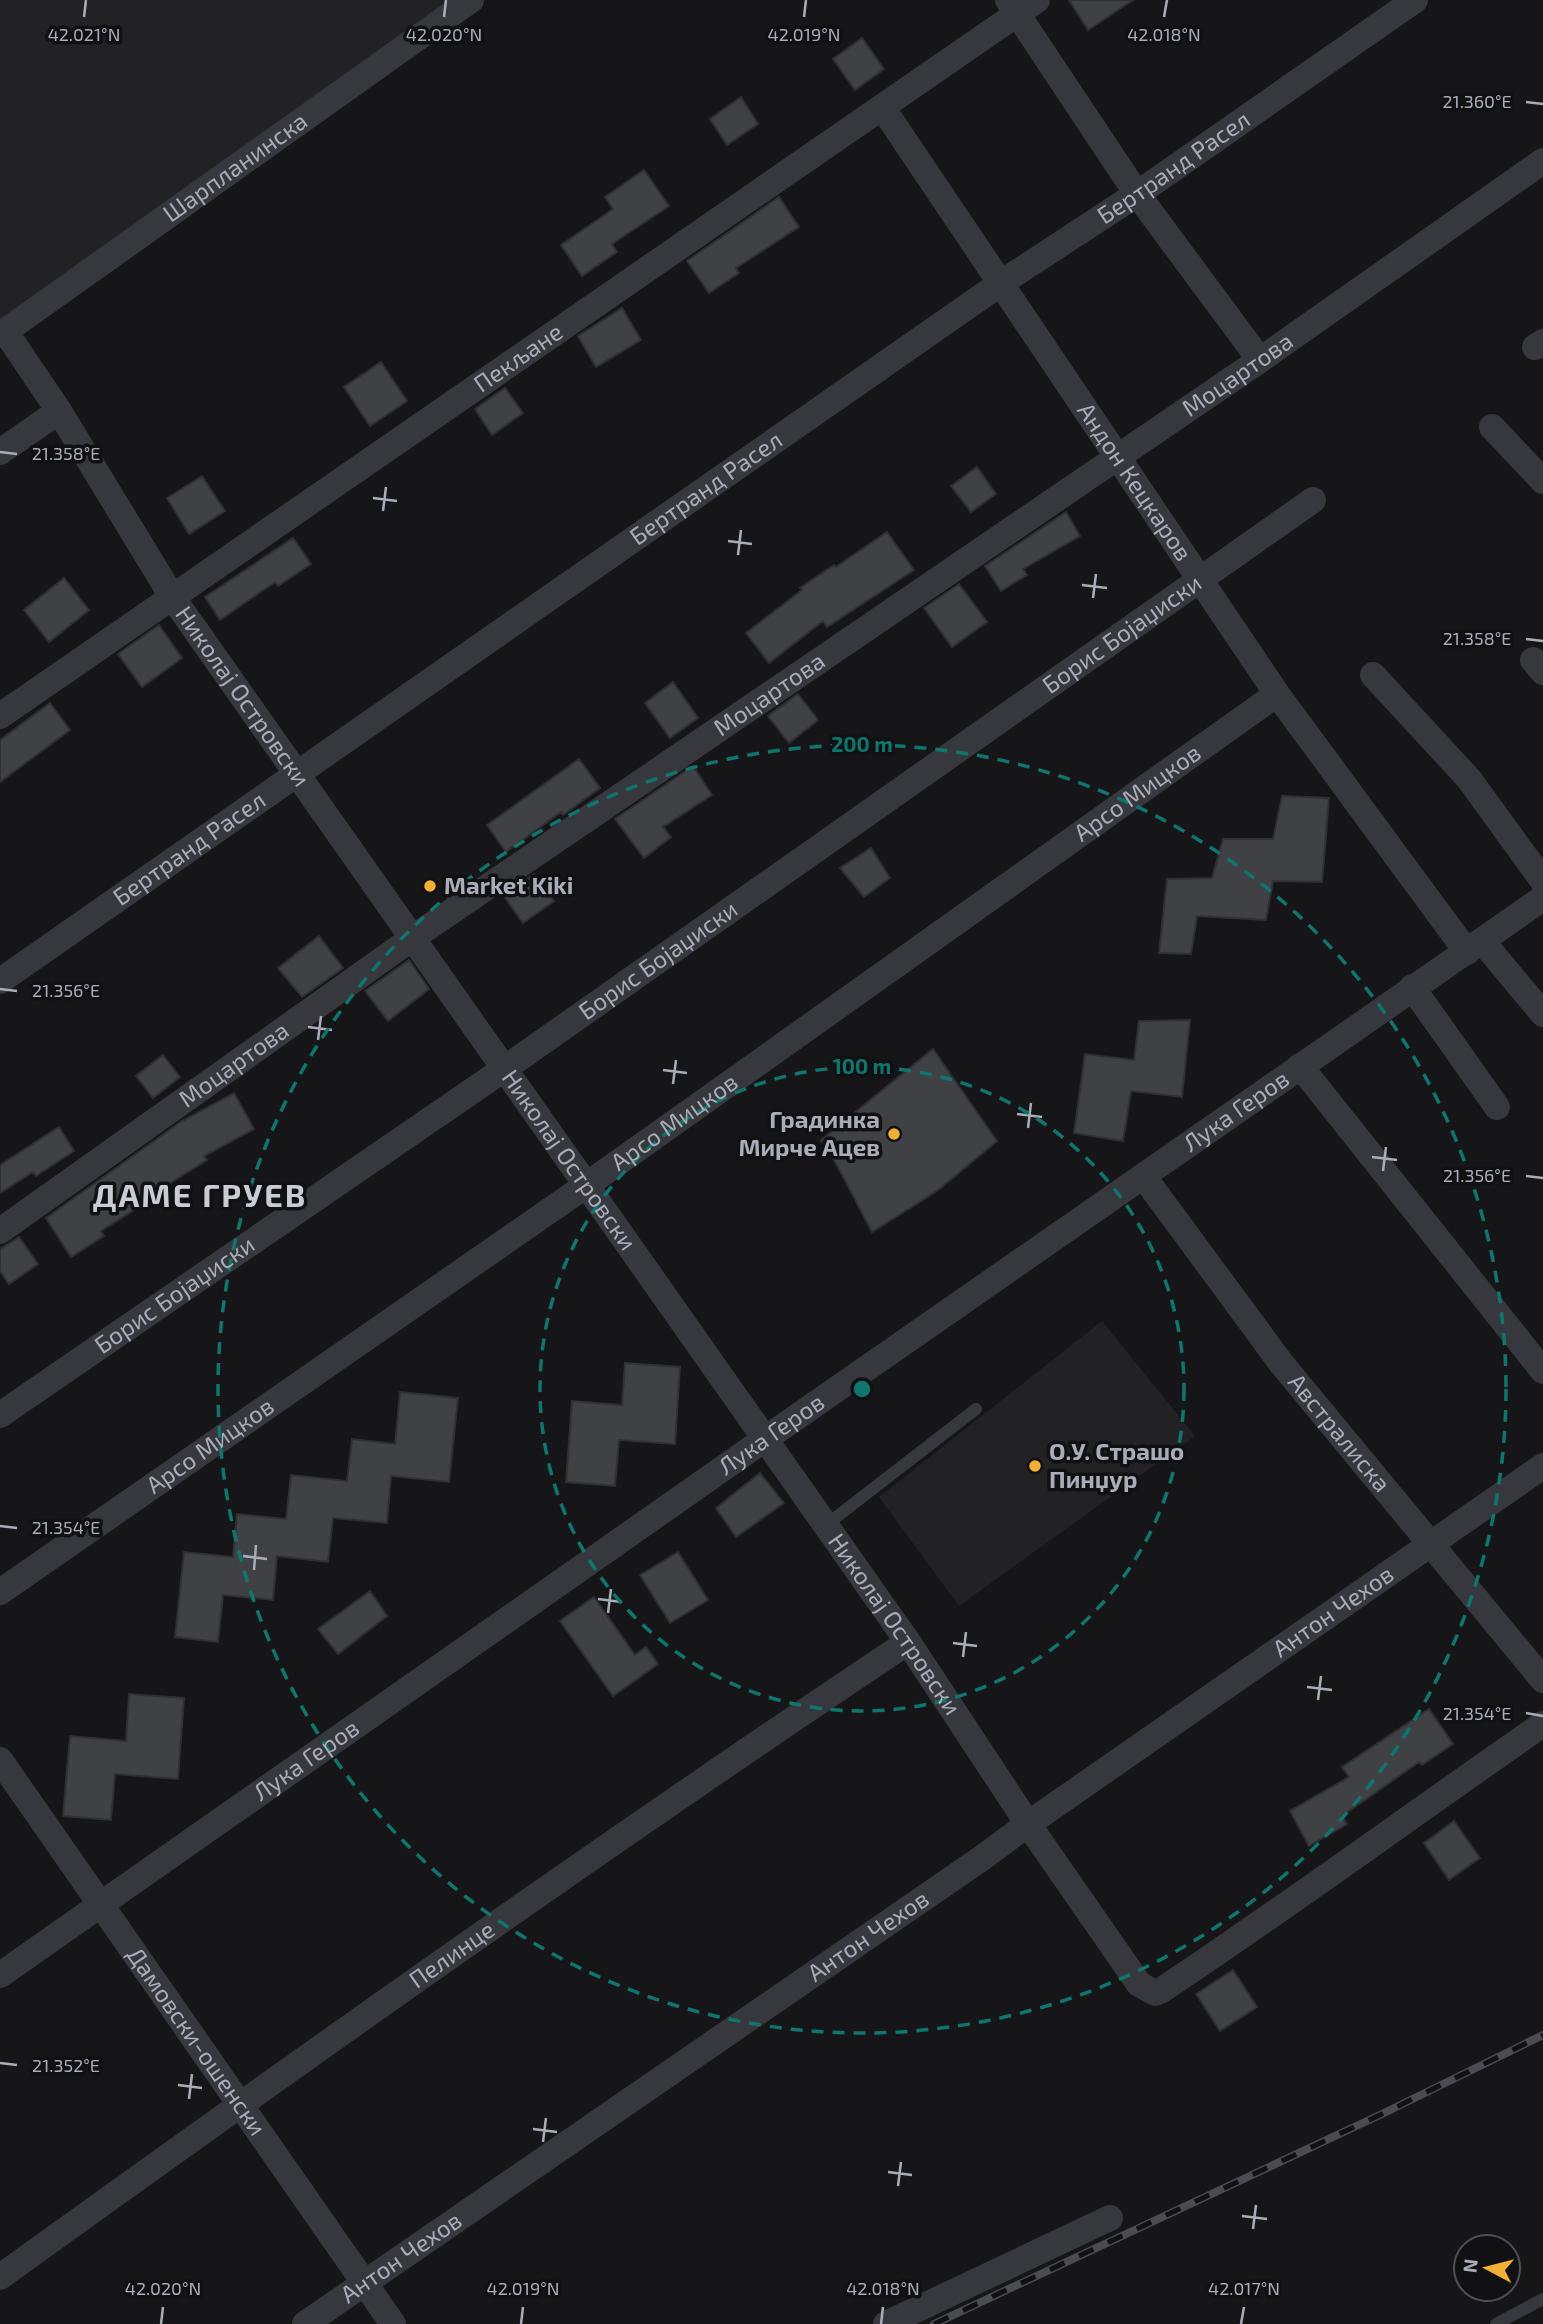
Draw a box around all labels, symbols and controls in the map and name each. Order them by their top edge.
text: 42.021°N [48,23,120,45]
text: 42.020°N [406,23,482,45]
text: 42.019°N [768,23,840,45]
text: 42.018°N [1127,23,1201,45]
text: 21.360°E [1442,90,1512,112]
street label: Бертранд Расел [1091,104,1255,229]
street label: Шарпланинска [157,105,312,227]
street label: Пекљане [468,316,568,398]
street label: Моцартова [1176,325,1298,422]
street label: Андон Кецкаров [1072,397,1199,566]
street label: Бертранд Расел [624,424,787,550]
text: 21.358°E [32,442,100,464]
street label: Борис Бојаџиски [1036,567,1206,699]
street label: Николај Островски [170,600,317,791]
text: 21.358°E [1443,627,1511,649]
street label: Моцартова [707,645,830,741]
text: 200 m [831,731,893,756]
street label: Арсо Мицков [1068,737,1206,847]
street label: Бертранд Расел [107,784,270,911]
place label: Market Kiki [444,870,573,899]
marker: Market Kiki [422,878,438,894]
street label: Борис Бојаџиски [572,893,743,1025]
text: 21.356°E [32,979,100,1001]
street label: Моцартова [172,1015,294,1113]
text: 100 m [833,1053,891,1078]
street label: Николај Островски [497,1063,643,1255]
street label: Лука Геров [1177,1063,1294,1157]
street label: Арсо Мицков [605,1066,743,1176]
place label: Градинка Мирче Ацев [738,1104,880,1161]
marker: Градинка Мирче Ацев [886,1126,902,1142]
text: 21.356°E [1443,1164,1511,1186]
district label: ДАМЕ ГРУЕВ [93,1175,307,1213]
street label: Борис Бојаџиски [88,1229,259,1359]
street label: Австралиска [1283,1367,1397,1497]
centre of rings [850,1377,874,1401]
street label: Лука Геров [712,1386,829,1480]
street label: Арсо Мицков [140,1390,279,1499]
place label: О.У. Страшо Пинџур [1049,1436,1184,1493]
marker: О.У. Страшо Пинџур [1027,1458,1043,1474]
text: 21.354°E [32,1516,100,1538]
street label: Николај Островски [823,1527,968,1720]
street label: Антон Чехов [1267,1558,1399,1663]
text: 21.354°E [1443,1702,1511,1724]
street label: Лука Геров [247,1712,364,1806]
street label: Антон Чехов [801,1883,934,1987]
street label: Пелинце [403,1914,499,1994]
street label: Дамовски-ошенски [122,1941,273,2140]
text: 21.352°E [32,2054,100,2076]
street label: Антон Чехов [334,2205,467,2308]
north arrow [1452,2233,1522,2303]
text: N [1457,2258,1482,2274]
text: 42.020°N [125,2277,201,2299]
text: 42.019°N [487,2277,559,2299]
text: 42.018°N [846,2277,920,2299]
text: 42.017°N [1208,2277,1280,2299]

